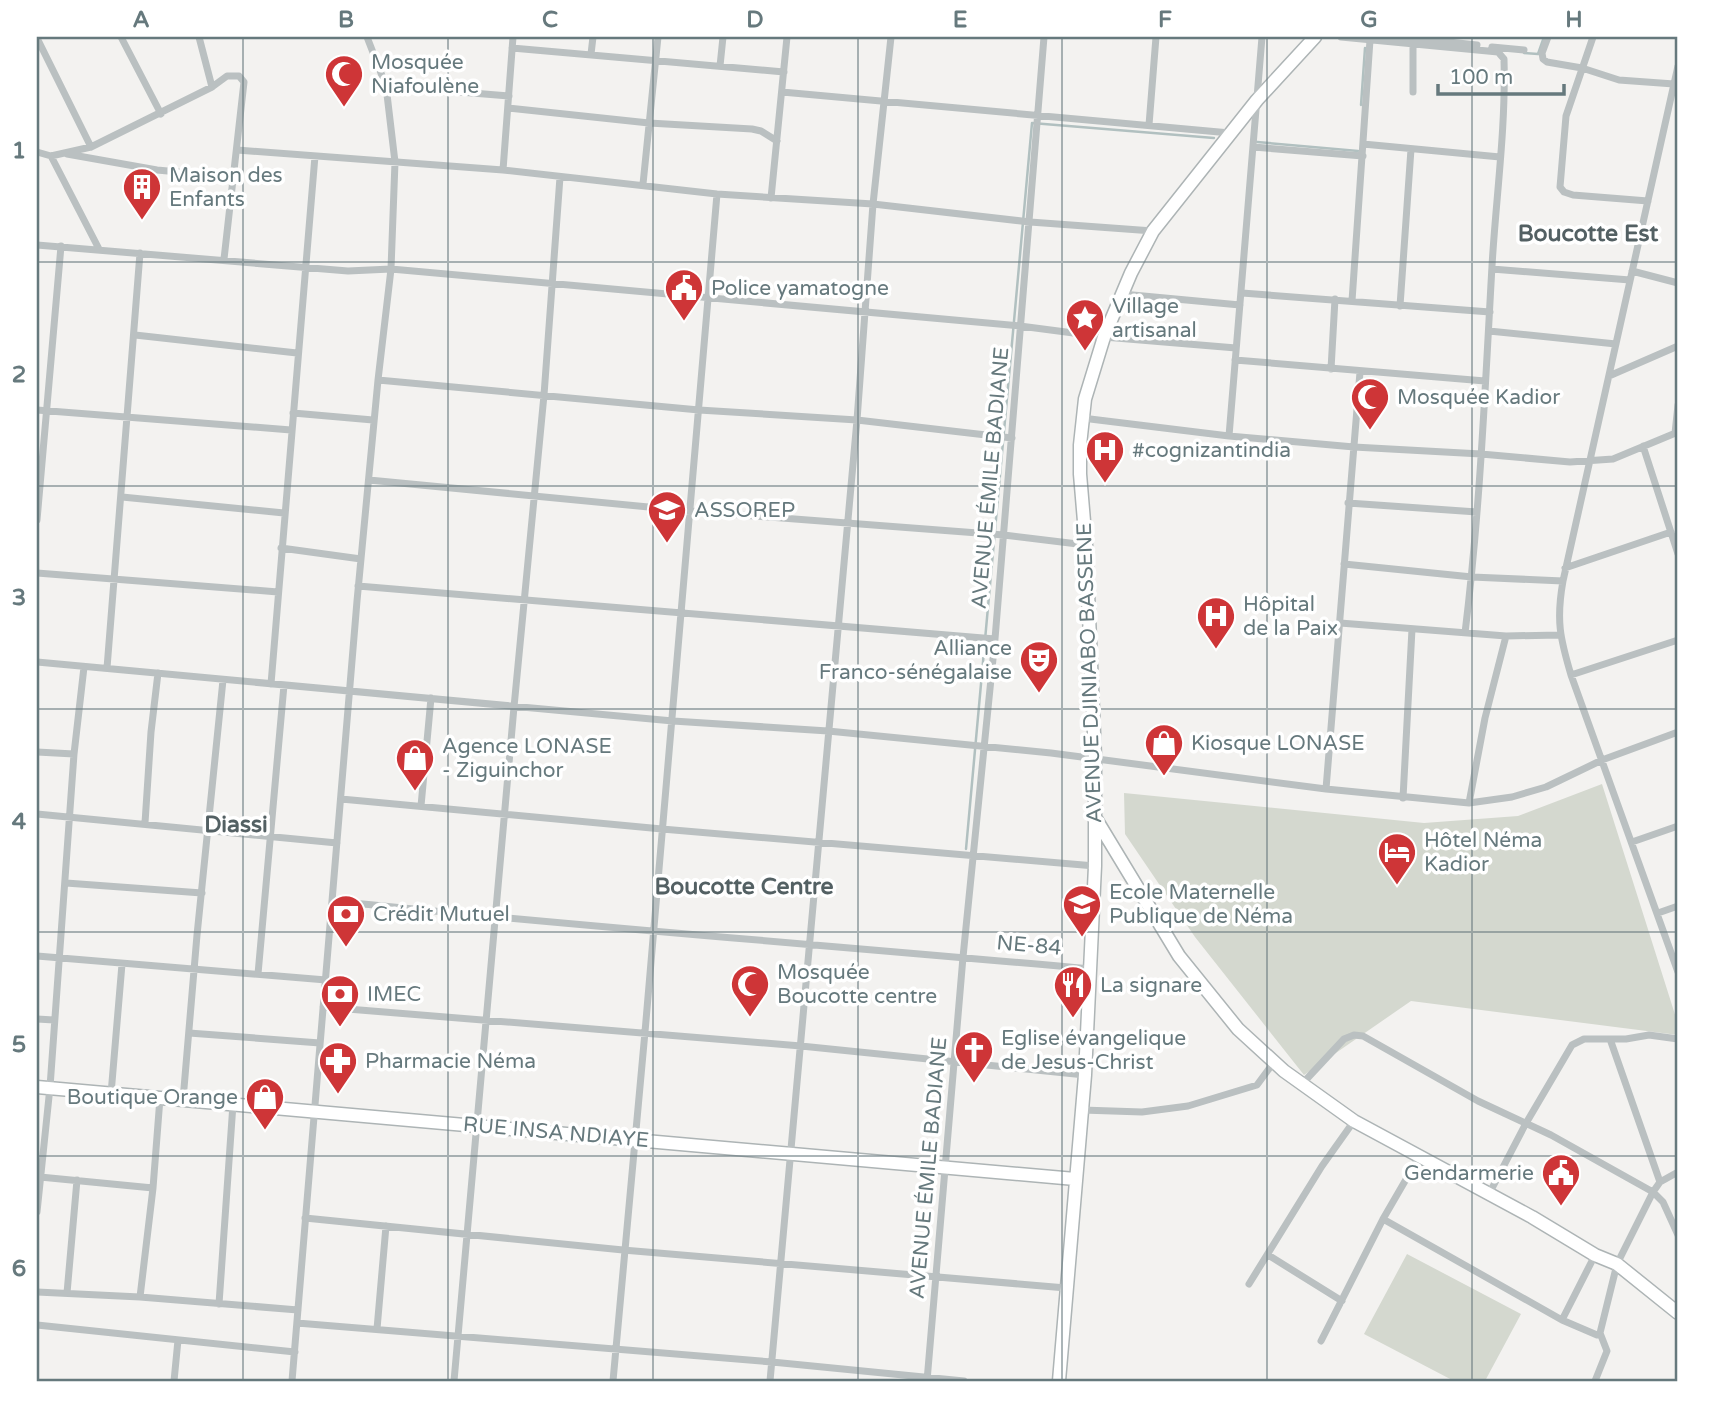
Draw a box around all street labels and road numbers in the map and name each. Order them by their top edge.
street label: AVENUE ÉMILE BADIANE [967,346,1014,610]
street label: AVENUE DJINIABO BASSENE [1072,522,1107,824]
street label: NE-84 [995,930,1063,961]
street label: AVENUE ÉMILE BADIANE [905,1036,952,1300]
street label: RUE INSA NDIAYE [462,1112,650,1153]

